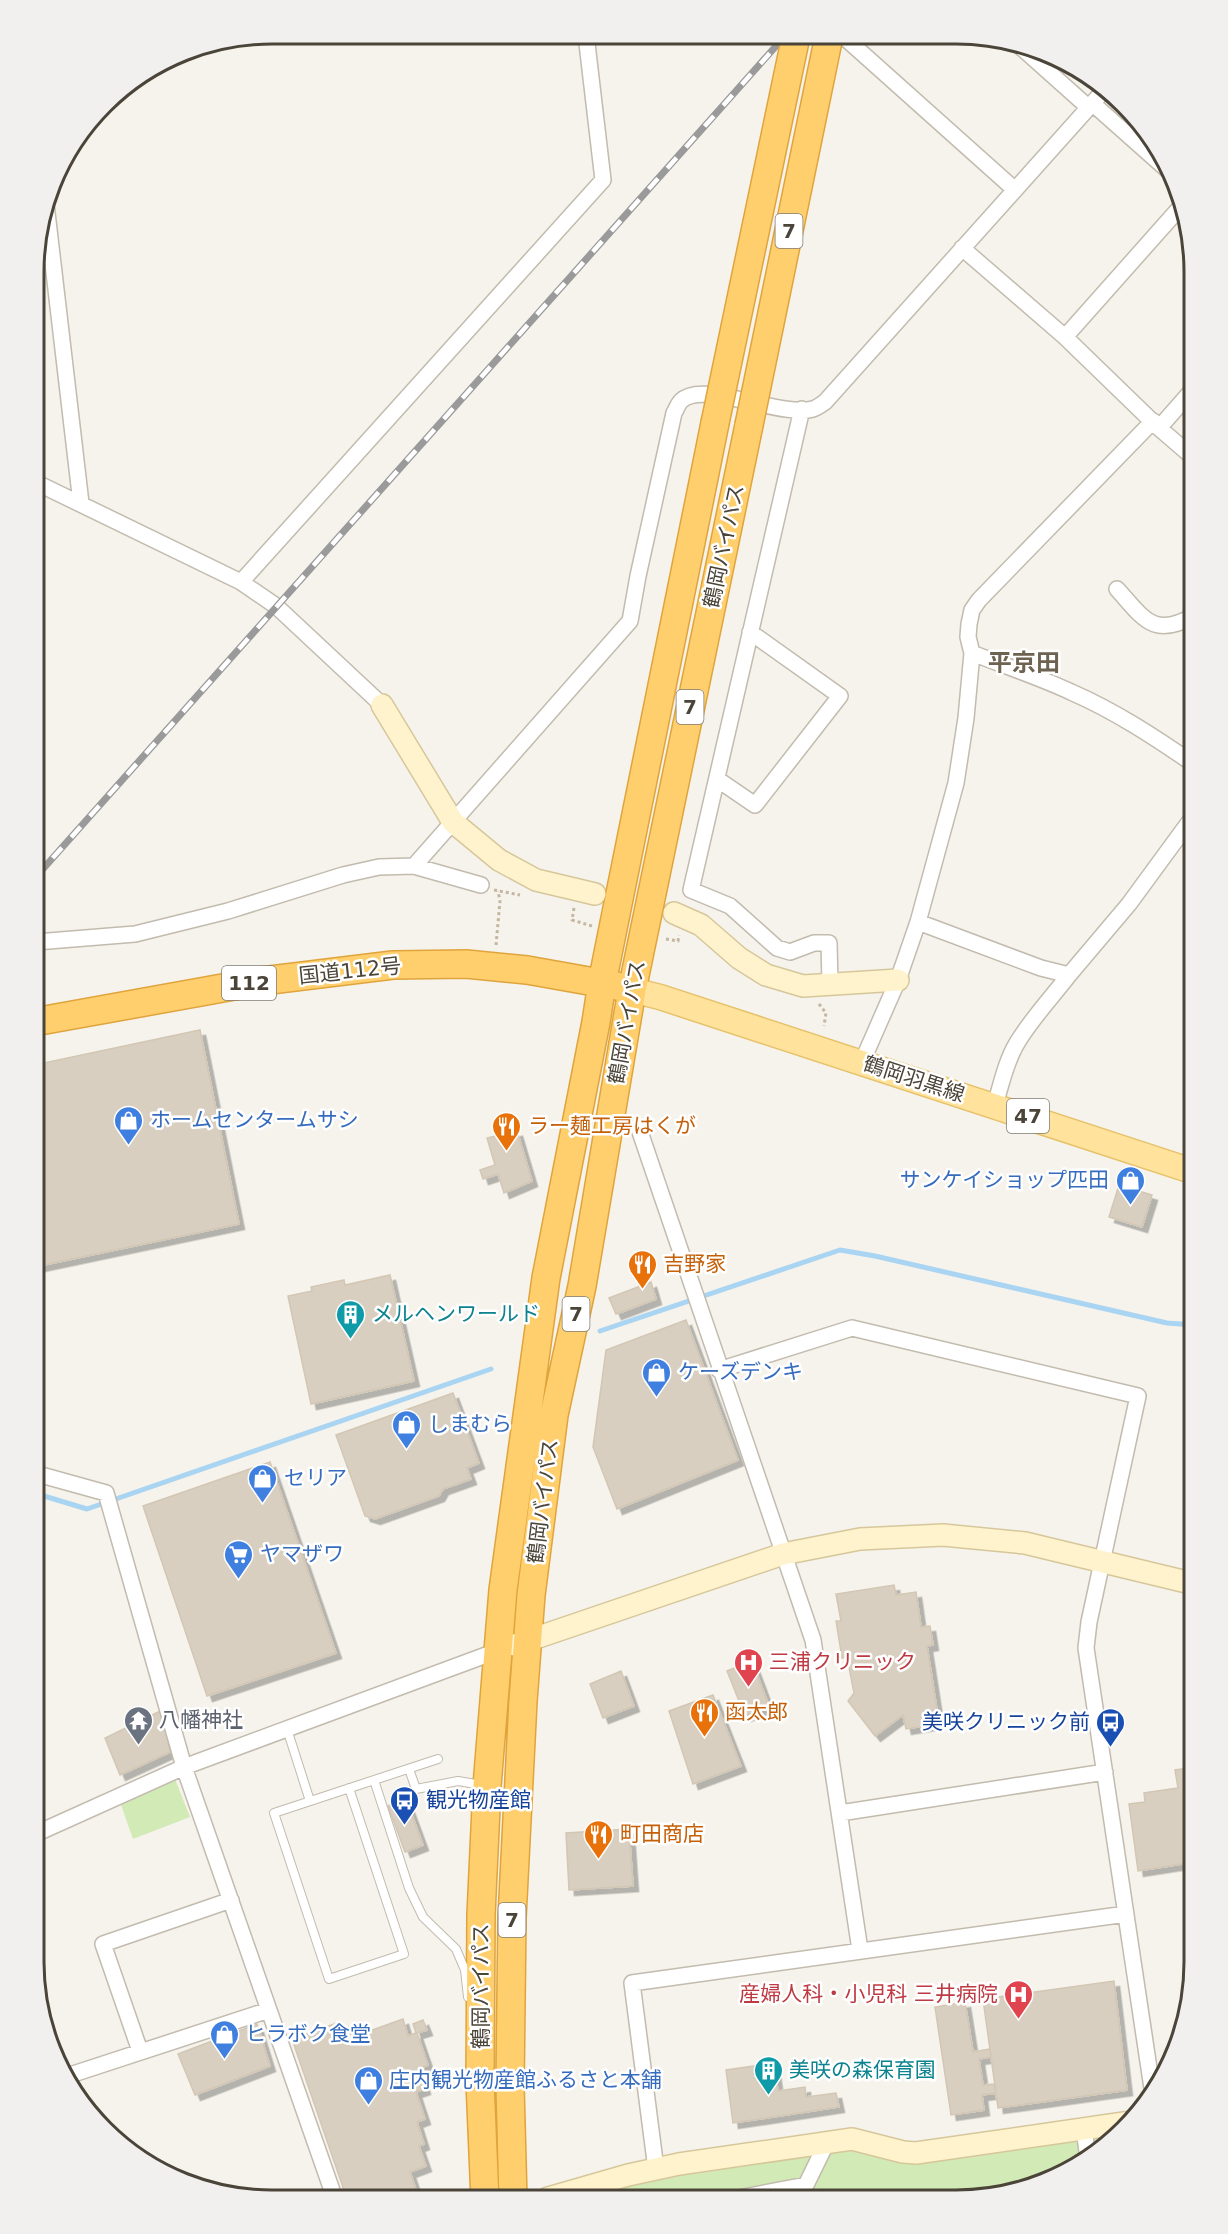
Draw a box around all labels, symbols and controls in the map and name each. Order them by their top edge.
road number: 7 [776,214,802,248]
street label: 鶴岡バイパス [699,482,749,610]
district label: 平京田 [988,649,1060,677]
road number: 7 [676,690,704,724]
street label: 国道112号 [297,954,403,988]
street label: 鶴岡バイパス [604,958,650,1086]
road number: 112 [222,966,276,1000]
street label: 鶴岡羽黒線 [860,1051,968,1107]
road number: 47 [1007,1099,1049,1133]
shop icon: ホームセンタームサシ [113,1104,145,1146]
place label: ホームセンタームサシ [150,1108,359,1132]
restaurant icon: ラー麺工房はくが [491,1110,523,1152]
place label: ラー麺工房はくが [528,1114,696,1138]
shop icon: サンケイショップ匹田 [1114,1164,1146,1206]
place label: サンケイショップ匹田 [899,1168,1109,1192]
restaurant icon: 吉野家 [626,1248,658,1290]
place label: 吉野家 [663,1252,726,1276]
road number: 7 [562,1297,590,1331]
building icon: メルヘンワールド [335,1298,367,1340]
place label: メルヘンワールド [372,1302,540,1326]
shop icon: ケーズデンキ [641,1356,673,1398]
place label: ケーズデンキ [678,1360,803,1384]
shop icon: しまむら [391,1408,423,1450]
place label: しまむら [428,1412,512,1436]
street label: 鶴岡バイパス [523,1437,563,1565]
shop icon: セリア [247,1462,279,1504]
place label: セリア [284,1466,347,1490]
supermarket icon: ヤマザワ [223,1538,255,1580]
place label: ヤマザワ [260,1542,344,1566]
hospital icon: 三浦クリニック [732,1646,764,1688]
place label: 三浦クリニック [769,1650,916,1674]
restaurant icon: 函太郎 [688,1696,720,1738]
place label: 函太郎 [725,1700,788,1724]
temple icon: 八幡神社 [122,1704,154,1746]
bus stop icon: 美咲クリニック前 [1095,1706,1127,1748]
place label: 八幡神社 [159,1708,243,1732]
place label: 美咲クリニック前 [922,1710,1090,1734]
bus stop icon: 観光物産館 [389,1784,421,1826]
place label: 観光物産館 [426,1788,531,1812]
restaurant icon: 町田商店 [583,1818,615,1860]
place label: 町田商店 [620,1822,704,1846]
road number: 7 [498,1903,526,1937]
street label: 鶴岡バイパス [469,1923,493,2049]
hospital icon: 産婦人科・小児科 三井病院 [1003,1978,1035,2020]
place label: 産婦人科・小児科 三井病院 [739,1982,998,2006]
shop icon: ヒラボク食堂 [208,2018,240,2060]
place label: ヒラボク食堂 [245,2022,371,2046]
building icon: 美咲の森保育園 [752,2054,784,2096]
place label: 美咲の森保育園 [789,2058,936,2082]
shop icon: 庄内観光物産館ふるさと本舗 [352,2064,384,2106]
place label: 庄内観光物産館ふるさと本舗 [389,2068,662,2092]

